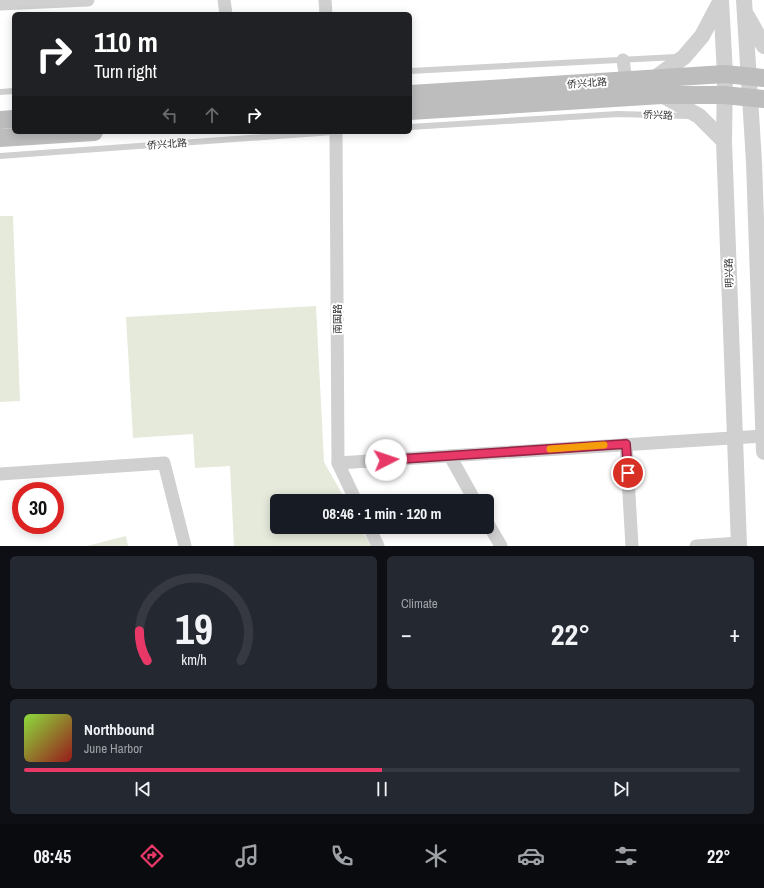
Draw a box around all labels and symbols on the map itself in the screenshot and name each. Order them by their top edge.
street label: 侨兴北路 [566,75,607,91]
street label: 侨兴路 [642,108,673,122]
street label: 侨兴北路 [146,136,187,152]
street label: 明兴路 [722,258,736,288]
street label: 南国路 [331,304,344,334]
position arrow [365,439,407,481]
pin [611,456,645,490]
speed limit sign: 30 [12,482,64,534]

